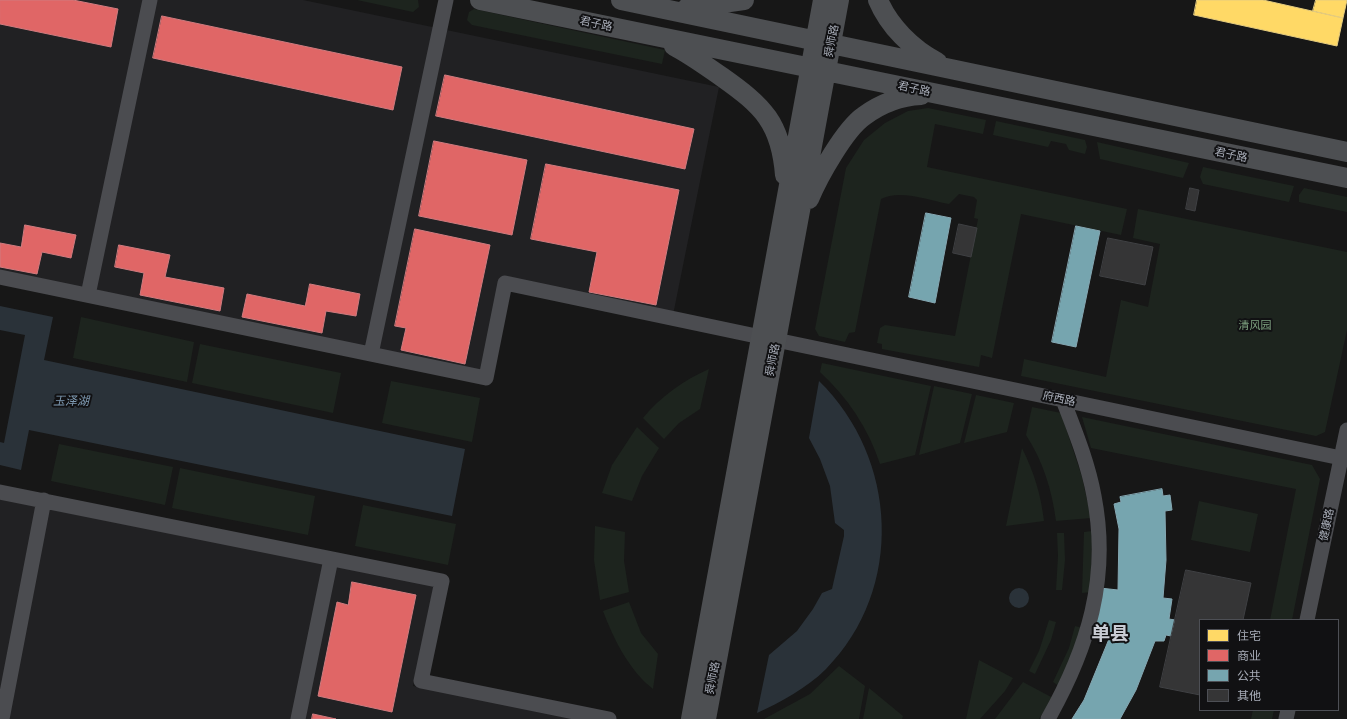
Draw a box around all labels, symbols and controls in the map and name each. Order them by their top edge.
street label: 君子路 [578,14,614,34]
street label: 舜师路 [822,24,842,58]
street label: 君子路 [896,79,932,99]
street label: 君子路 [1213,145,1249,165]
park label: 清风园 [1239,319,1271,333]
street label: 舜师路 [763,343,783,377]
street label: 府西路 [1041,389,1077,409]
water label: 玉泽湖 [53,395,89,409]
street label: 健康路 [1317,507,1337,543]
legend [1199,619,1339,711]
district label: 单县 [1091,624,1129,646]
text: 住宅 [1237,627,1261,644]
text: 商业 [1237,647,1261,664]
street label: 舜师路 [703,661,723,695]
text: 公共 [1237,667,1261,684]
text: 其他 [1237,687,1261,704]

